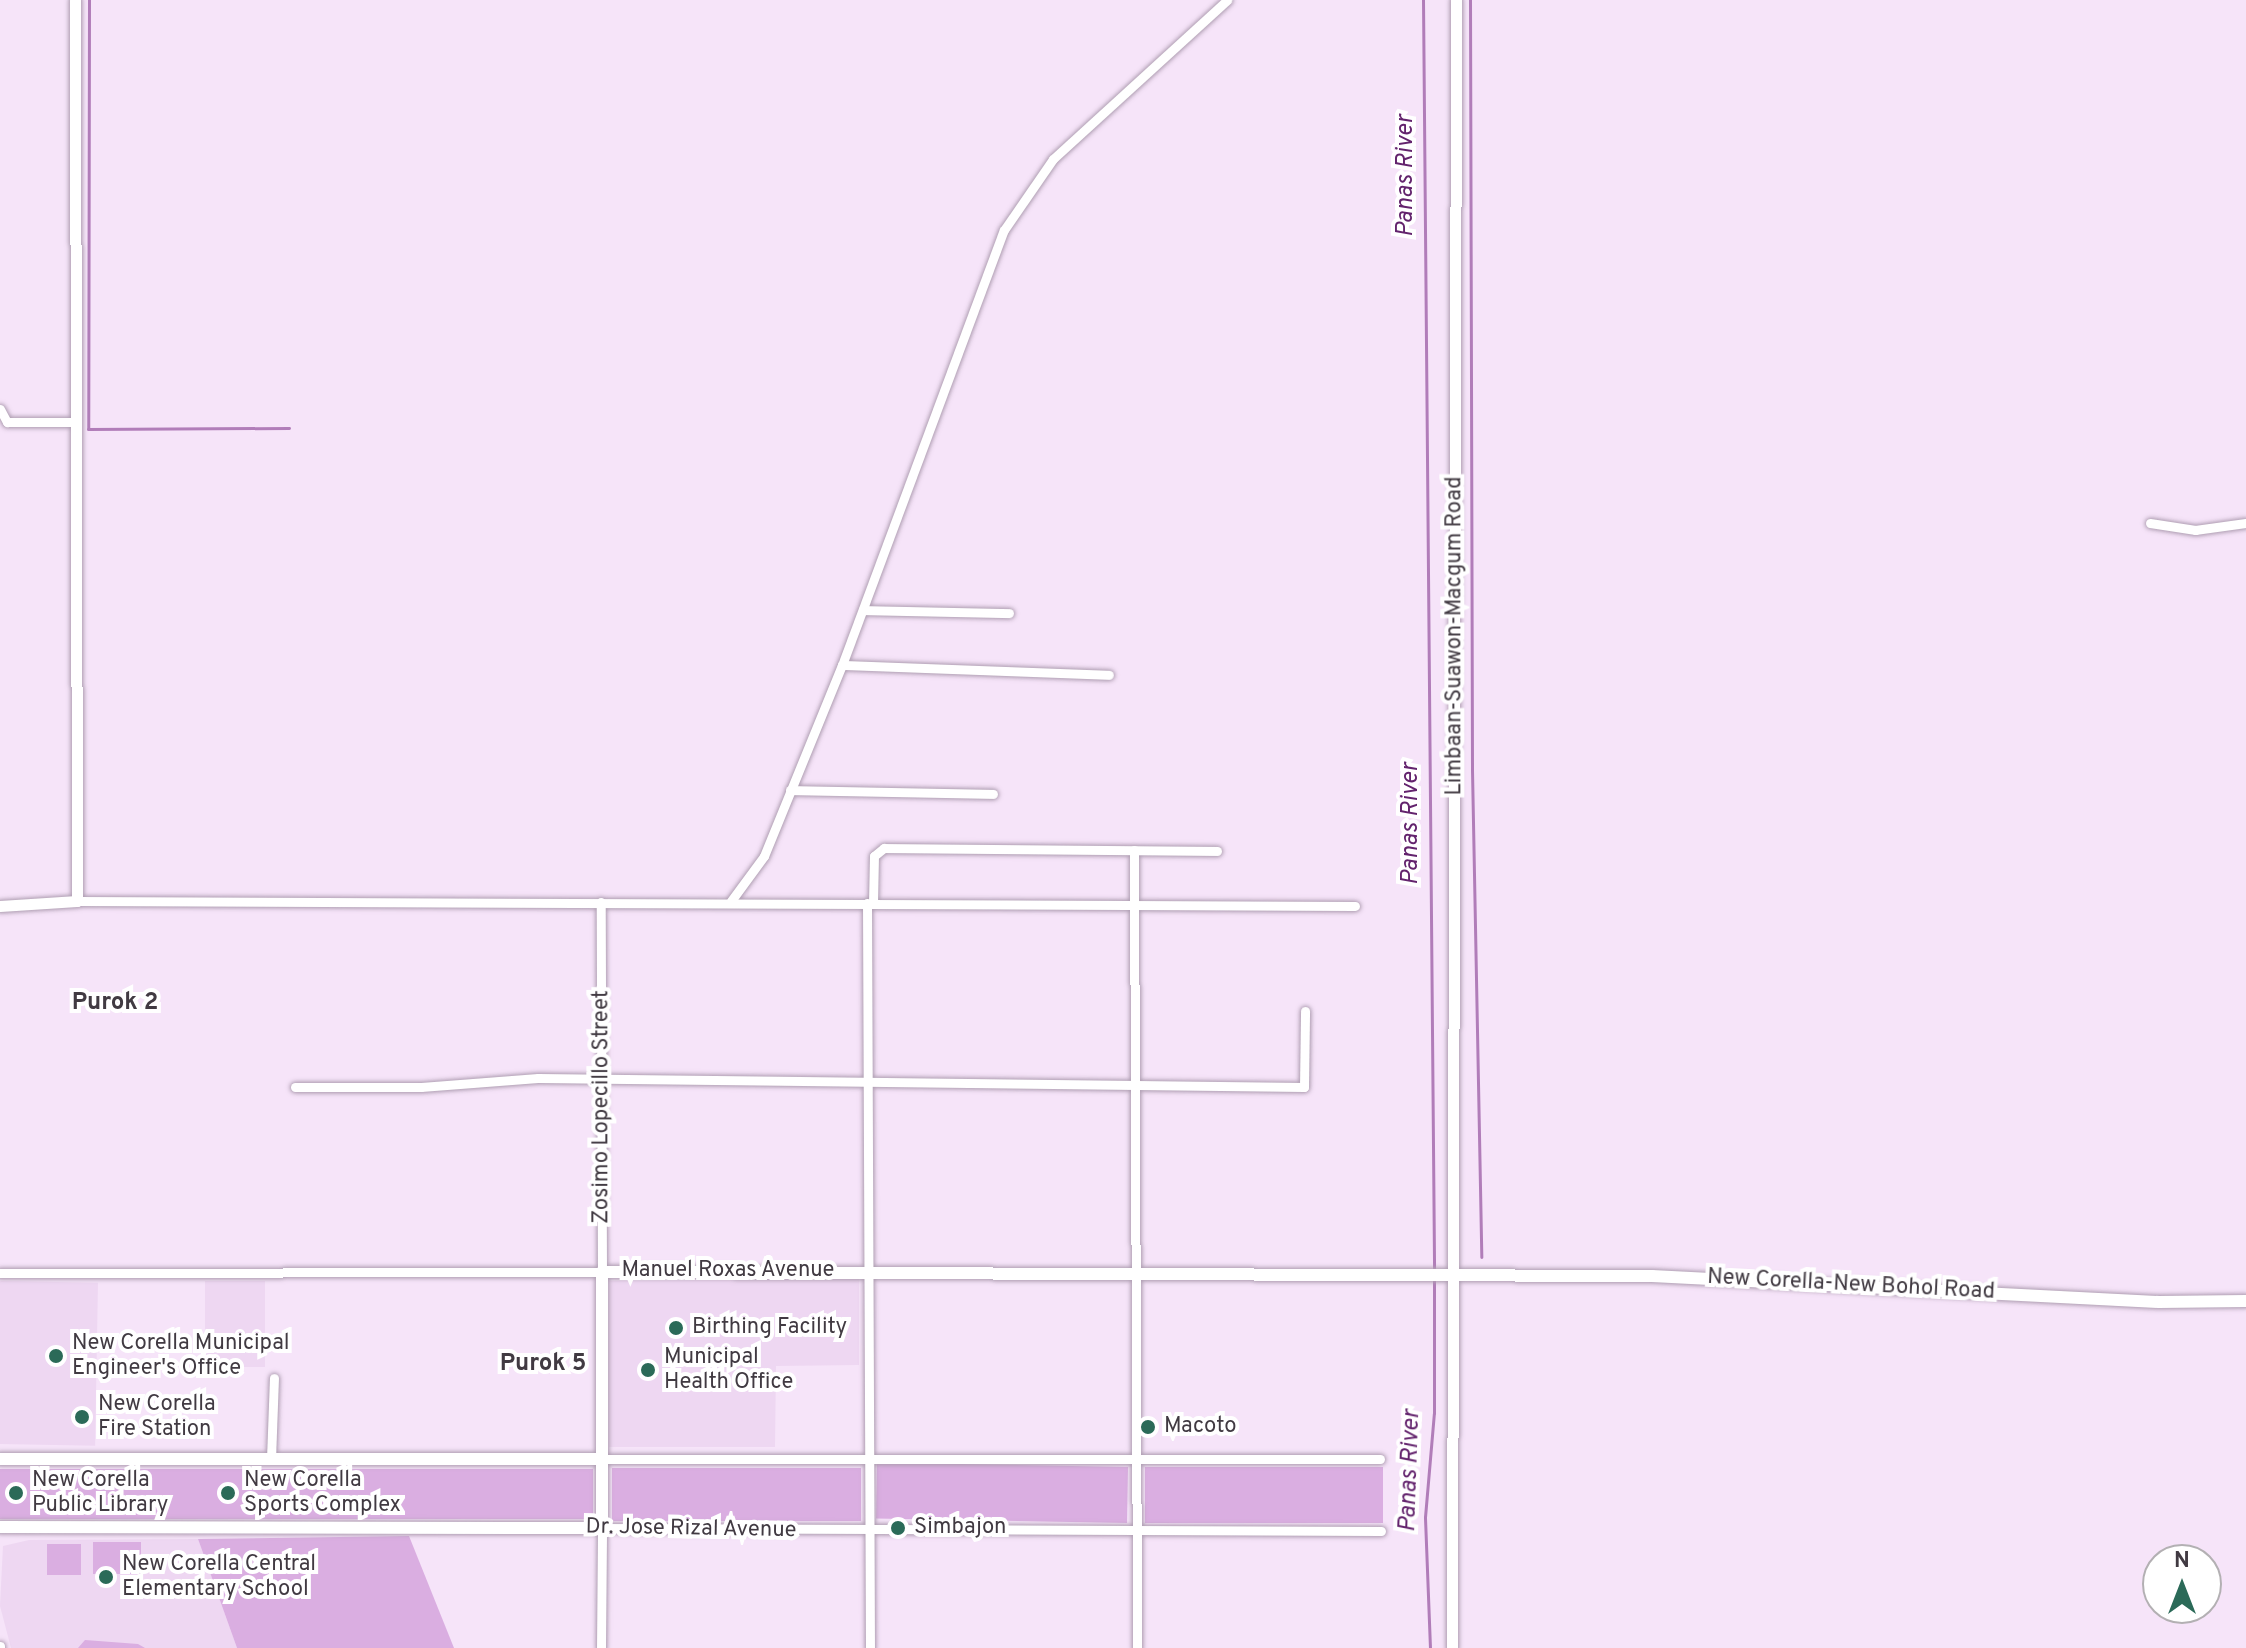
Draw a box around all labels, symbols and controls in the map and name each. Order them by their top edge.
water label: Panas River [1393,115,1421,237]
street label: Limbaan-Suawon-Macgum Road [1442,476,1468,796]
water label: Panas River [1398,763,1426,885]
district label: Purok 2 [72,990,158,1018]
street label: Zosimo Lopecillo Street [589,990,615,1224]
street label: Manuel Roxas Avenue [621,1258,835,1284]
street label: New Corella-New Bohol Road [1706,1264,1996,1306]
place label: Birthing Facility [692,1315,847,1341]
marker: Birthing Facility [667,1319,685,1337]
place label: New Corella Municipal Engineer's Office [72,1330,290,1382]
place label: Municipal Health Office [664,1344,793,1396]
marker: New Corella Municipal Engineer's Office [47,1347,65,1365]
district label: Purok 5 [500,1351,586,1379]
marker: Municipal Health Office [639,1361,657,1379]
place label: New Corella Fire Station [98,1391,216,1442]
marker: New Corella Fire Station [73,1408,91,1426]
water label: Panas River [1394,1409,1428,1533]
place label: Macoto [1164,1414,1237,1440]
marker: Macoto [1139,1418,1157,1436]
place label: New Corella Public Library [32,1467,168,1518]
place label: New Corella Sports Complex [244,1467,401,1518]
marker: New Corella Public Library [7,1484,25,1502]
marker: New Corella Sports Complex [219,1484,237,1502]
street label: Dr. Jose Rizal Avenue [585,1514,797,1544]
place label: Simbajon [914,1515,1006,1541]
marker: Simbajon [889,1519,907,1537]
north arrow [2142,1544,2222,1624]
text: N [2174,1548,2190,1575]
place label: New Corella Central Elementary School [122,1551,316,1602]
marker: New Corella Central Elementary School [97,1568,115,1586]

